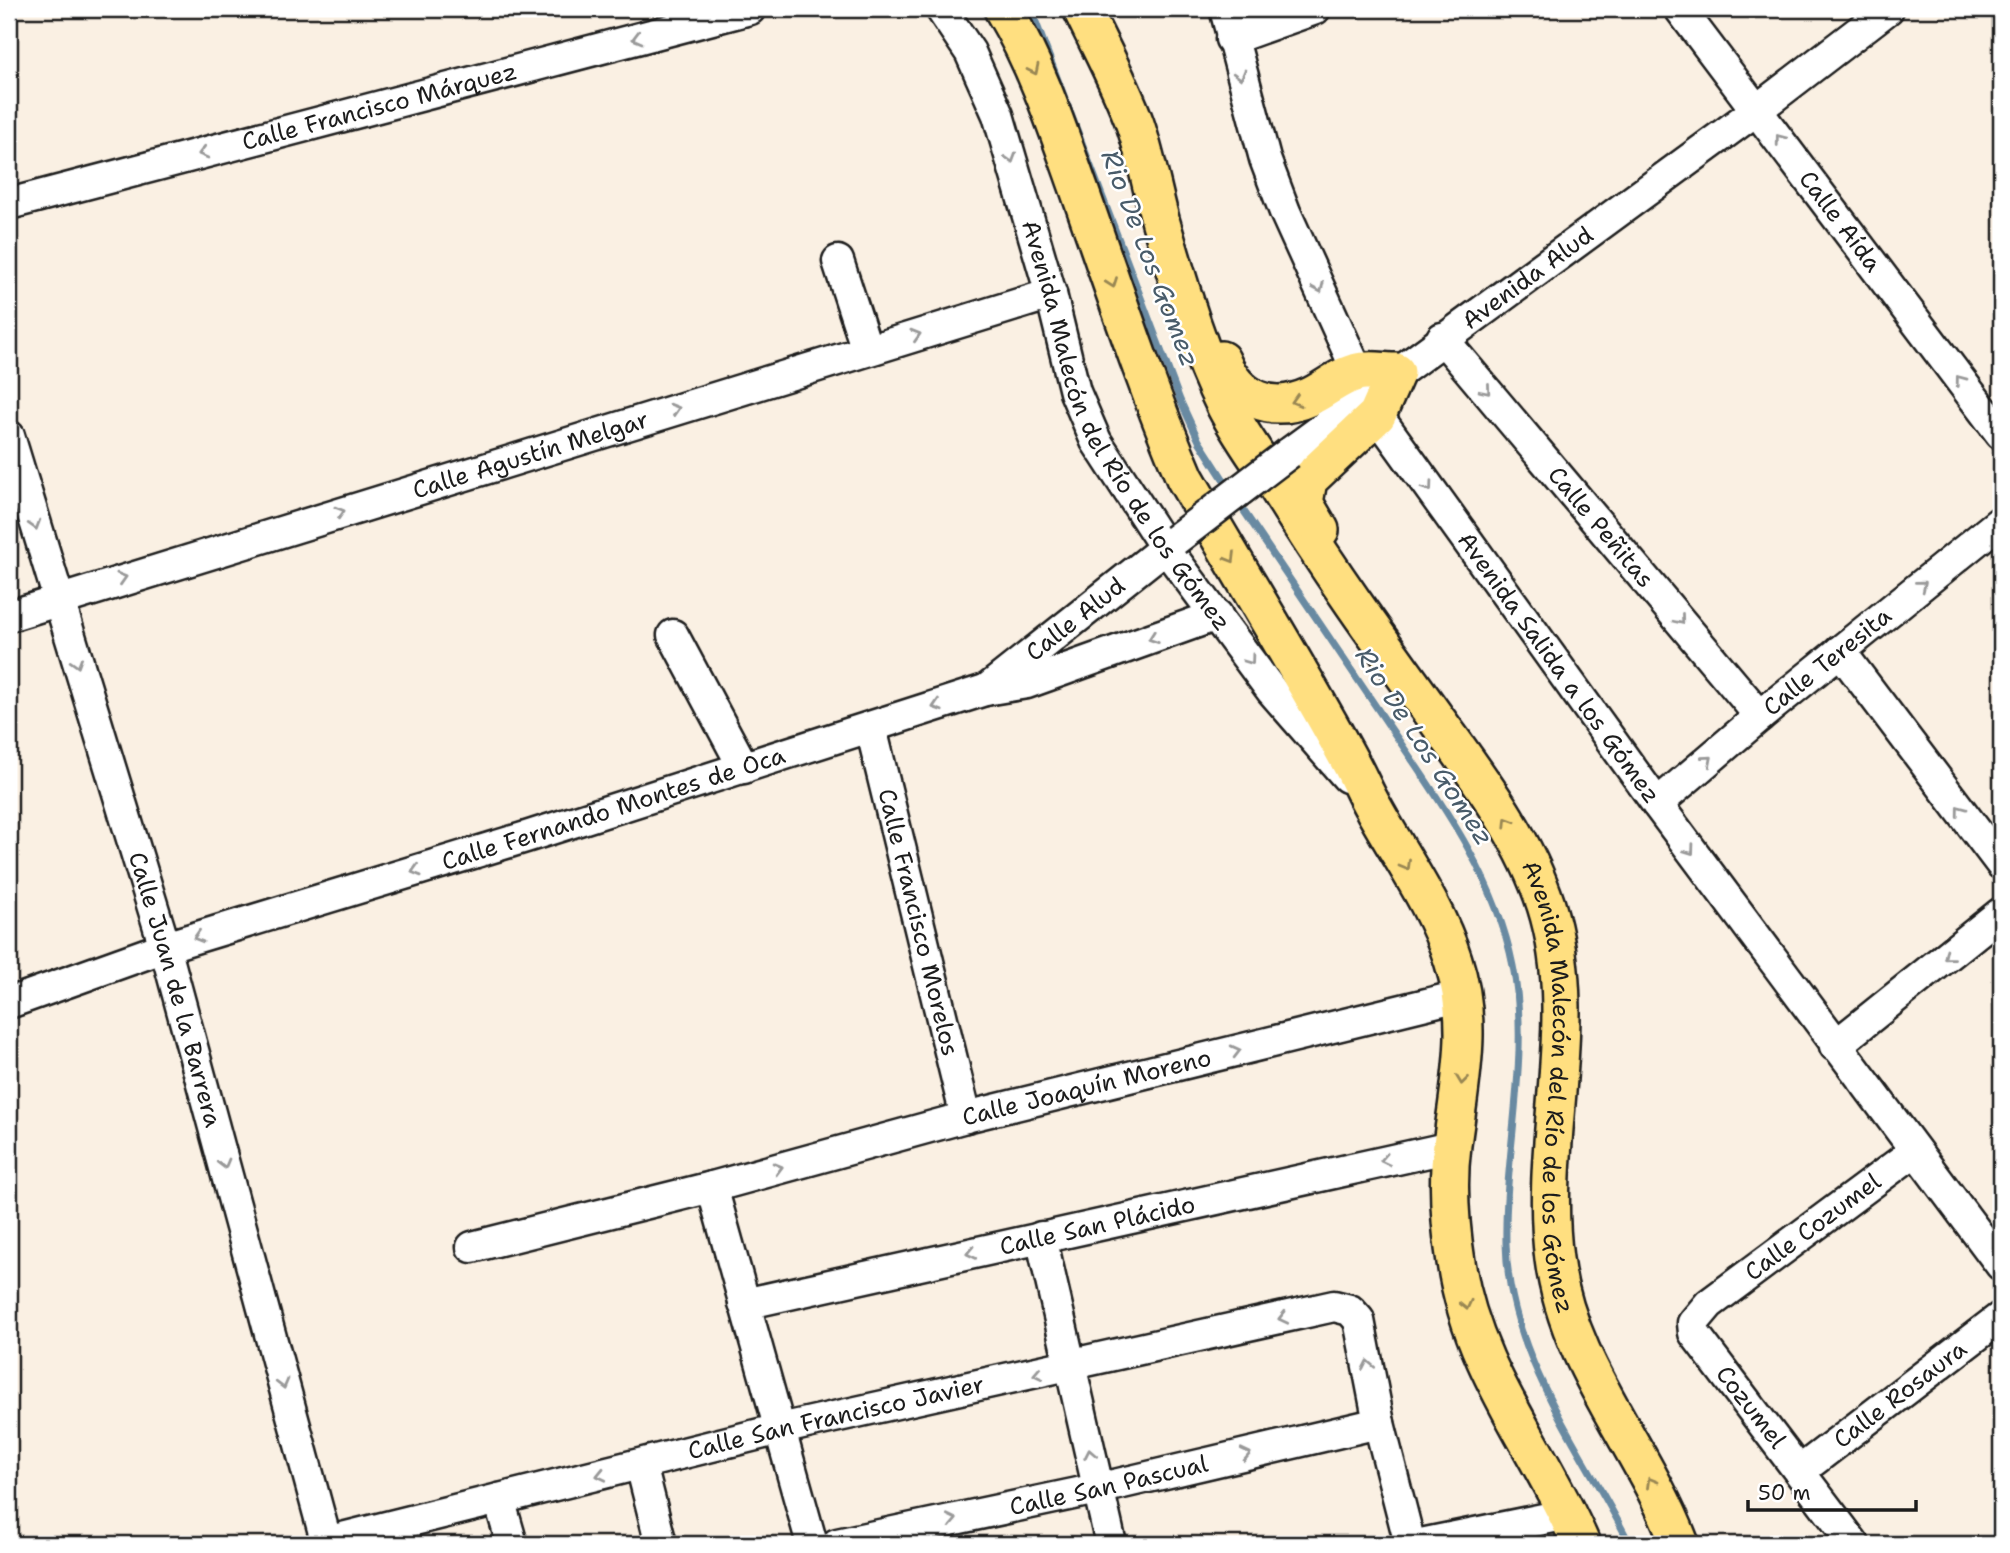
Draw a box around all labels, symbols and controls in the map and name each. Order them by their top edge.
one-way arrow [631,30,643,44]
street label: Calle Francisco Márquez [238,55,520,158]
one-way arrow [1026,63,1040,75]
one-way arrow [1232,69,1247,81]
one-way arrow [1775,134,1788,147]
one-way arrow [198,145,210,159]
water label: Rio De Los Gomez [1094,145,1208,371]
one-way arrow [1003,152,1018,164]
street label: Calle Aída [1792,164,1889,279]
street label: Avenida Malecón del Río de los Gómez [1014,216,1238,637]
street label: Avenida Alud [1456,219,1600,337]
one-way arrow [1104,276,1118,288]
one-way arrow [1311,281,1325,293]
one-way arrow [909,329,921,344]
one-way arrow [1956,375,1969,388]
one-way arrow [1478,383,1491,395]
one-way arrow [1290,393,1302,408]
street label: Calle Agustín Melgar [409,403,653,506]
one-way arrow [668,403,680,418]
street label: Calle Peñitas [1541,460,1661,594]
one-way arrow [1420,479,1433,491]
one-way arrow [334,505,346,520]
one-way arrow [27,519,42,531]
street label: Avenida Salida a los Gómez [1450,525,1667,810]
one-way arrow [1223,551,1236,564]
street label: Calle Alud [1019,570,1132,668]
one-way arrow [116,572,128,587]
one-way arrow [1914,581,1927,593]
street label: Calle Teresita [1756,600,1898,723]
one-way arrow [1672,612,1684,625]
one-way arrow [1147,629,1159,643]
water label: Rio De Los Gomez [1348,640,1502,852]
one-way arrow [1242,652,1254,665]
one-way arrow [69,657,84,669]
one-way arrow [931,698,943,712]
street label: Calle Fernando Montes de Oca [438,739,789,878]
one-way arrow [1700,756,1713,768]
street label: Calle Francisco Morelos [870,785,966,1059]
one-way arrow [1956,805,1968,817]
one-way arrow [1503,817,1516,830]
one-way arrow [1682,842,1695,855]
street label: Calle Juan de la Barrera [121,848,229,1131]
street label: Avenida Malecón del Río de los Gómez [1514,855,1582,1317]
one-way arrow [1398,858,1411,871]
one-way arrow [410,862,422,877]
one-way arrow [193,929,205,943]
one-way arrow [1943,947,1956,960]
street label: Calle Joaquín Moreno [959,1041,1214,1133]
one-way arrow [1230,1045,1242,1059]
one-way arrow [1454,1074,1469,1086]
one-way arrow [1379,1152,1391,1167]
one-way arrow [215,1158,230,1170]
one-way arrow [772,1162,784,1177]
street label: Calle Cozumel [1738,1165,1888,1288]
street label: Calle San Plácido [997,1188,1198,1263]
one-way arrow [965,1244,977,1259]
one-way arrow [1458,1299,1472,1311]
one-way arrow [1278,1310,1290,1324]
street label: Calle Rosaura [1827,1333,1973,1456]
one-way arrow [1361,1359,1376,1371]
street label: Cozumel [1709,1359,1794,1456]
one-way arrow [1032,1366,1044,1381]
street label: Calle San Francisco Javier [684,1368,987,1467]
one-way arrow [275,1377,289,1389]
street label: Calle San Pascual [1007,1447,1212,1523]
one-way arrow [1083,1448,1098,1460]
one-way arrow [1240,1448,1252,1463]
one-way arrow [595,1467,607,1481]
scale bar [1748,1469,1916,1513]
one-way arrow [1646,1477,1659,1490]
text: 50 m [1758,1479,1811,1507]
one-way arrow [946,1514,958,1529]

